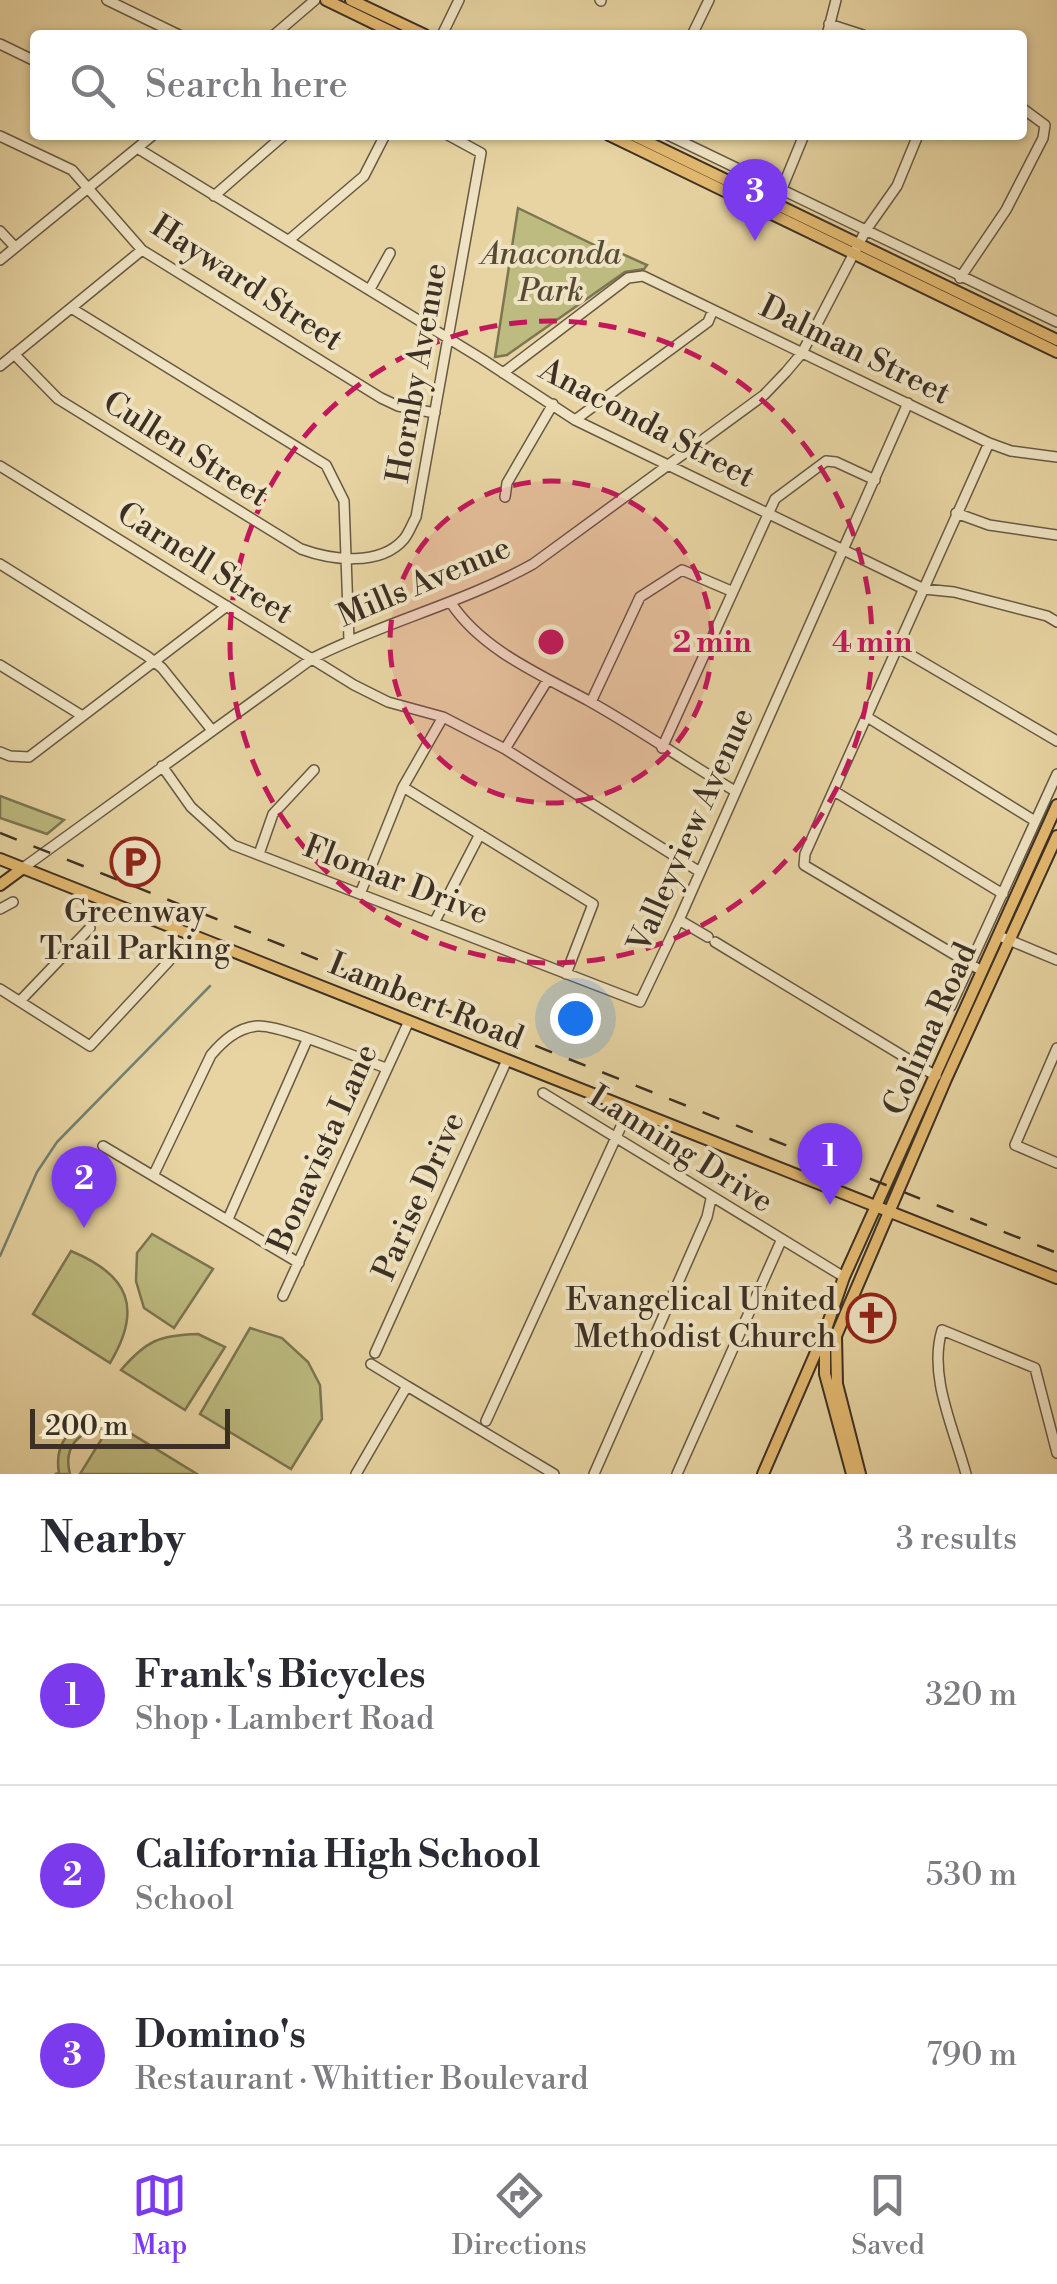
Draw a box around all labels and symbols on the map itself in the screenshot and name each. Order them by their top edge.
pin: 3 [722,158,788,241]
street label: Hayward Street [144,206,350,360]
park label: Anaconda Park [478,234,621,311]
street label: Hornby Avenue [378,260,456,486]
street label: Dalman Street [753,287,957,413]
street label: Anaconda Street [532,349,762,497]
street label: Cullen Street [96,382,276,516]
street label: Carnell Street [110,493,300,633]
street label: Mills Avenue [332,528,516,636]
centre of rings [533,624,569,660]
text: 2 min [673,624,752,662]
text: 4 min [832,624,913,662]
street label: Valleyview Avenue [619,701,763,959]
street label: Flomar Drive [298,826,494,934]
parking icon: Greenway Trail Parking [109,836,161,888]
place label: Greenway Trail Parking [40,892,231,969]
street label: Colima Road [874,936,986,1122]
street label: Lambert Road [323,944,529,1058]
your location [550,993,601,1044]
street label: Bonavista Lane [259,1038,387,1259]
street label: Lanning Drive [581,1076,781,1222]
street label: Parise Drive [364,1106,474,1286]
pin: 1 [798,1122,862,1205]
pin: 2 [52,1146,116,1228]
place label: Evangelical United Methodist Church [566,1280,836,1357]
church icon: Evangelical United Methodist Church [845,1292,897,1344]
scale bar [30,1404,230,1448]

